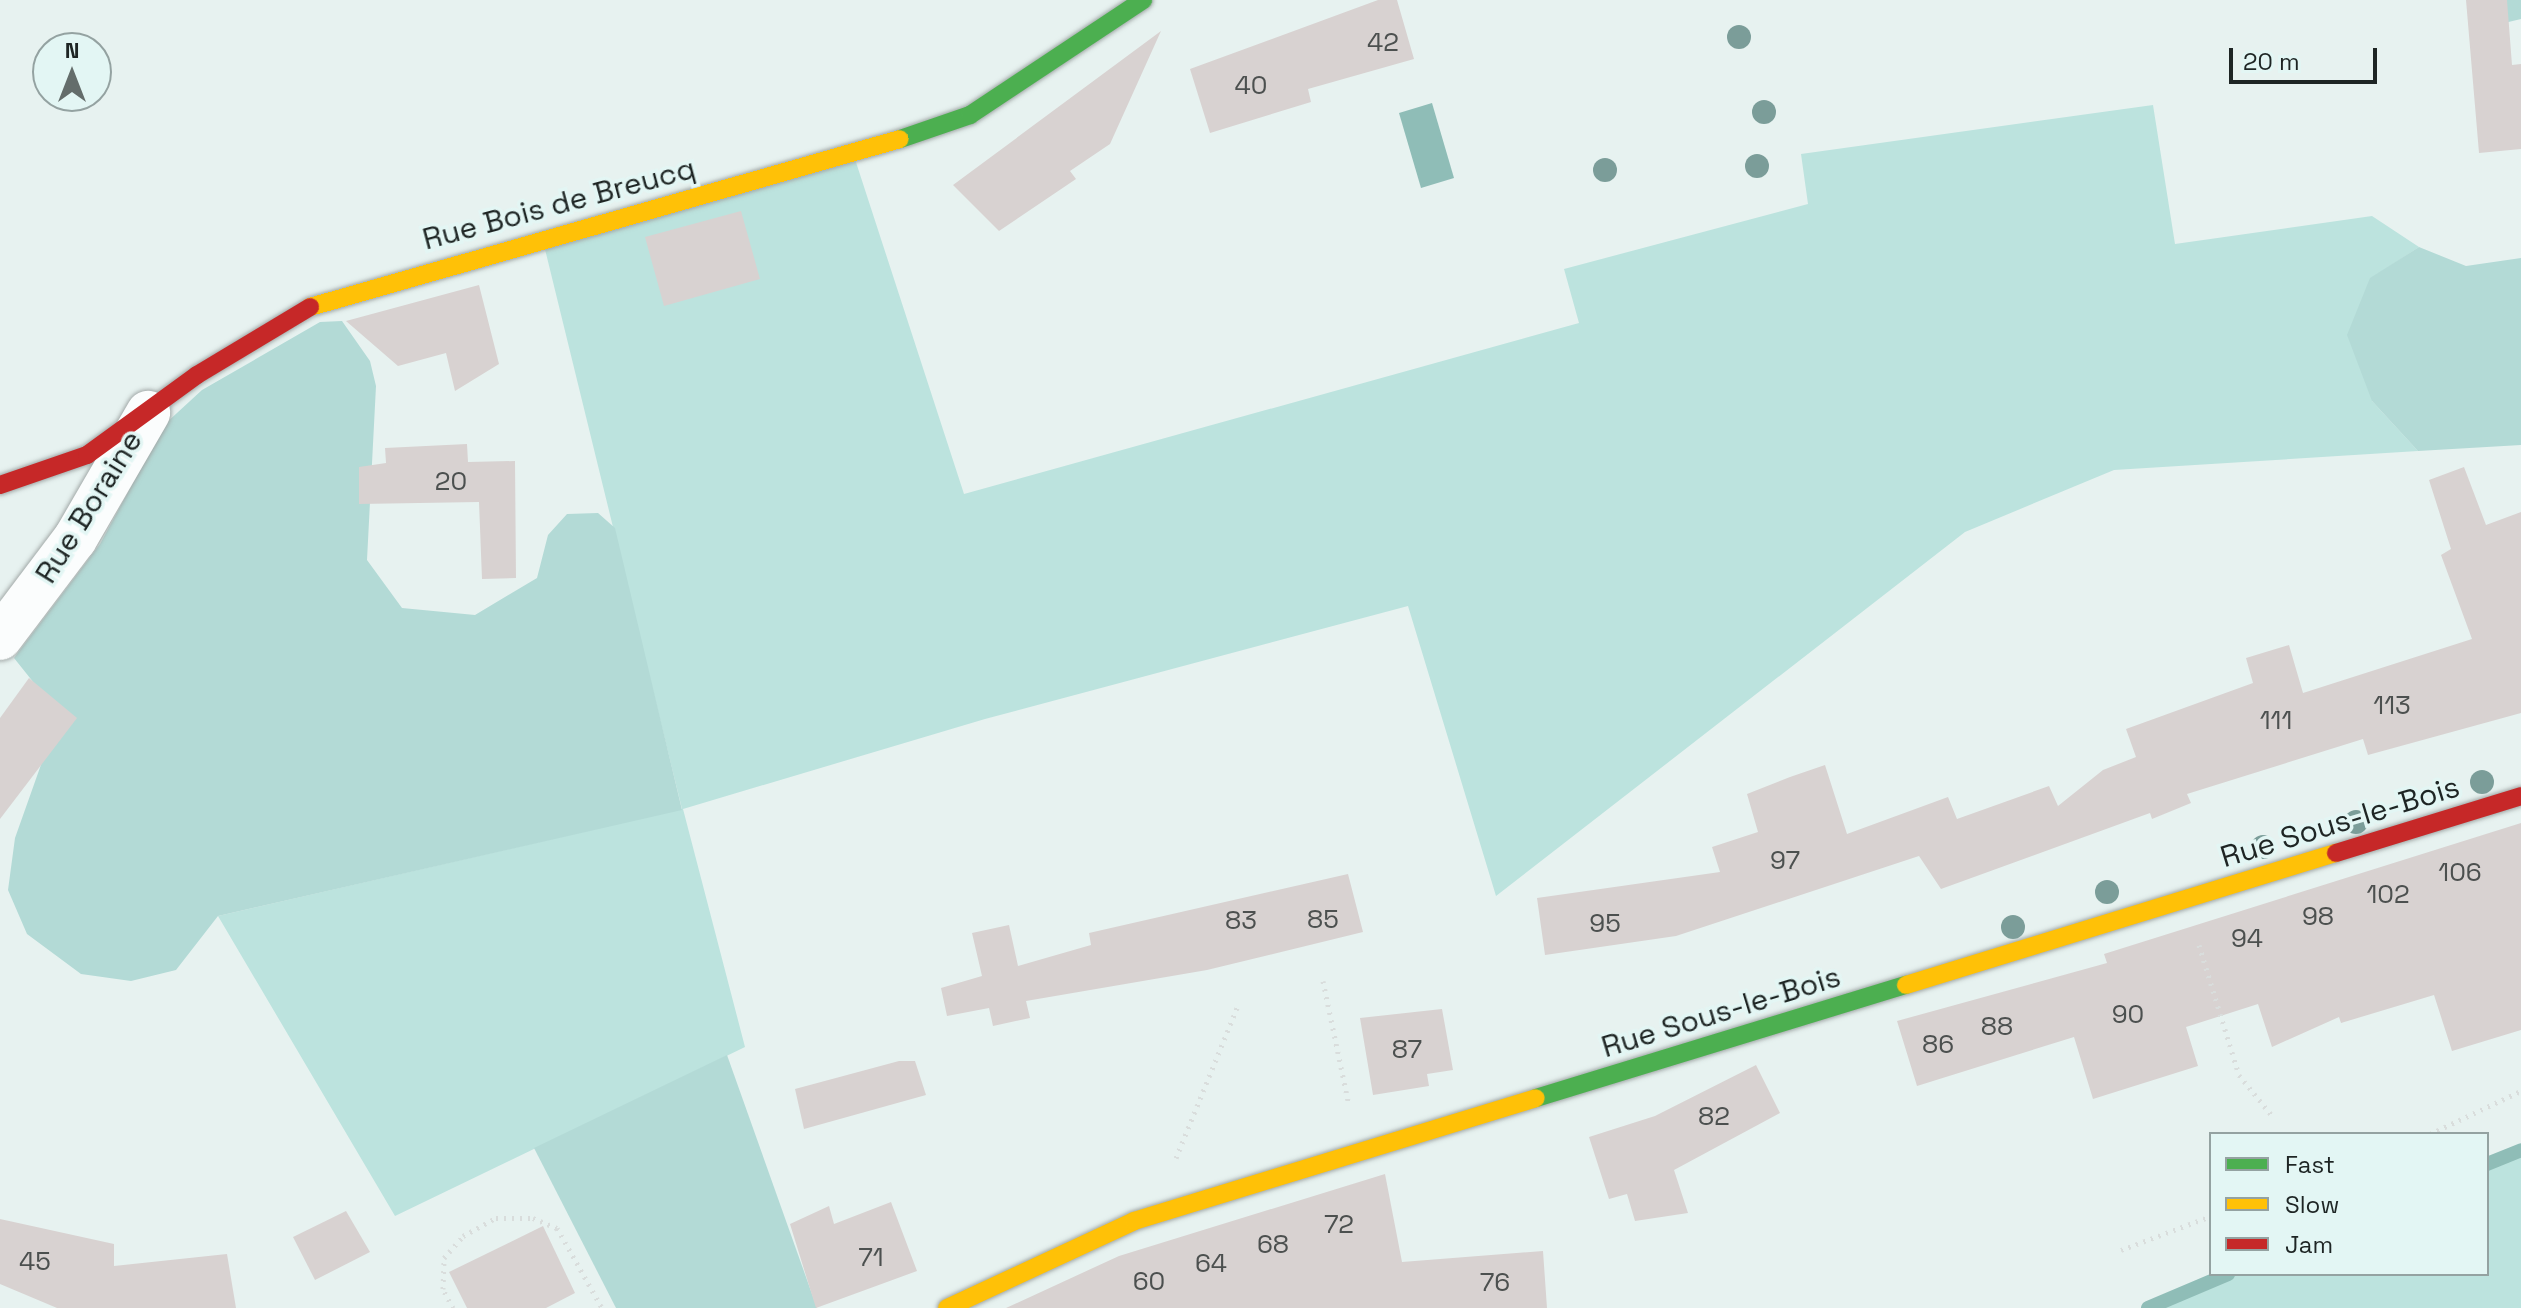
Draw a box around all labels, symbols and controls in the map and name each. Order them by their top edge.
house number: 42 [1367,27,1399,59]
north arrow [32,32,112,112]
scale bar [2233,32,2381,82]
text: N [65,36,79,64]
text: 20 m [2243,46,2300,77]
house number: 40 [1235,70,1267,102]
street label: Rue Bois de Breucq [419,150,699,258]
street label: Rue Boraine [28,424,150,590]
house number: 20 [435,466,467,498]
house number: 113 [2373,690,2411,722]
house number: 111 [2260,705,2292,737]
street label: Rue Sous-le-Bois [2216,769,2464,875]
house number: 97 [1770,845,1800,877]
house number: 106 [2438,857,2482,889]
house number: 102 [2366,879,2410,911]
house number: 98 [2302,901,2334,933]
house number: 85 [1307,904,1339,936]
house number: 83 [1225,905,1257,937]
house number: 95 [1589,908,1621,940]
house number: 94 [2231,923,2263,955]
street label: Rue Sous-le-Bois [1597,959,1845,1065]
house number: 90 [2112,999,2144,1031]
house number: 88 [1981,1011,2013,1043]
house number: 86 [1922,1029,1954,1061]
house number: 87 [1392,1034,1422,1066]
house number: 82 [1698,1101,1730,1133]
legend [2209,1132,2489,1276]
text: Fast [2285,1149,2335,1180]
text: Slow [2285,1189,2339,1220]
house number: 72 [1324,1209,1354,1241]
house number: 68 [1257,1229,1289,1261]
text: Jam [2285,1229,2333,1260]
house number: 71 [858,1242,884,1274]
house number: 45 [19,1246,51,1278]
house number: 64 [1195,1248,1227,1280]
house number: 60 [1133,1266,1165,1298]
house number: 76 [1480,1267,1510,1299]

